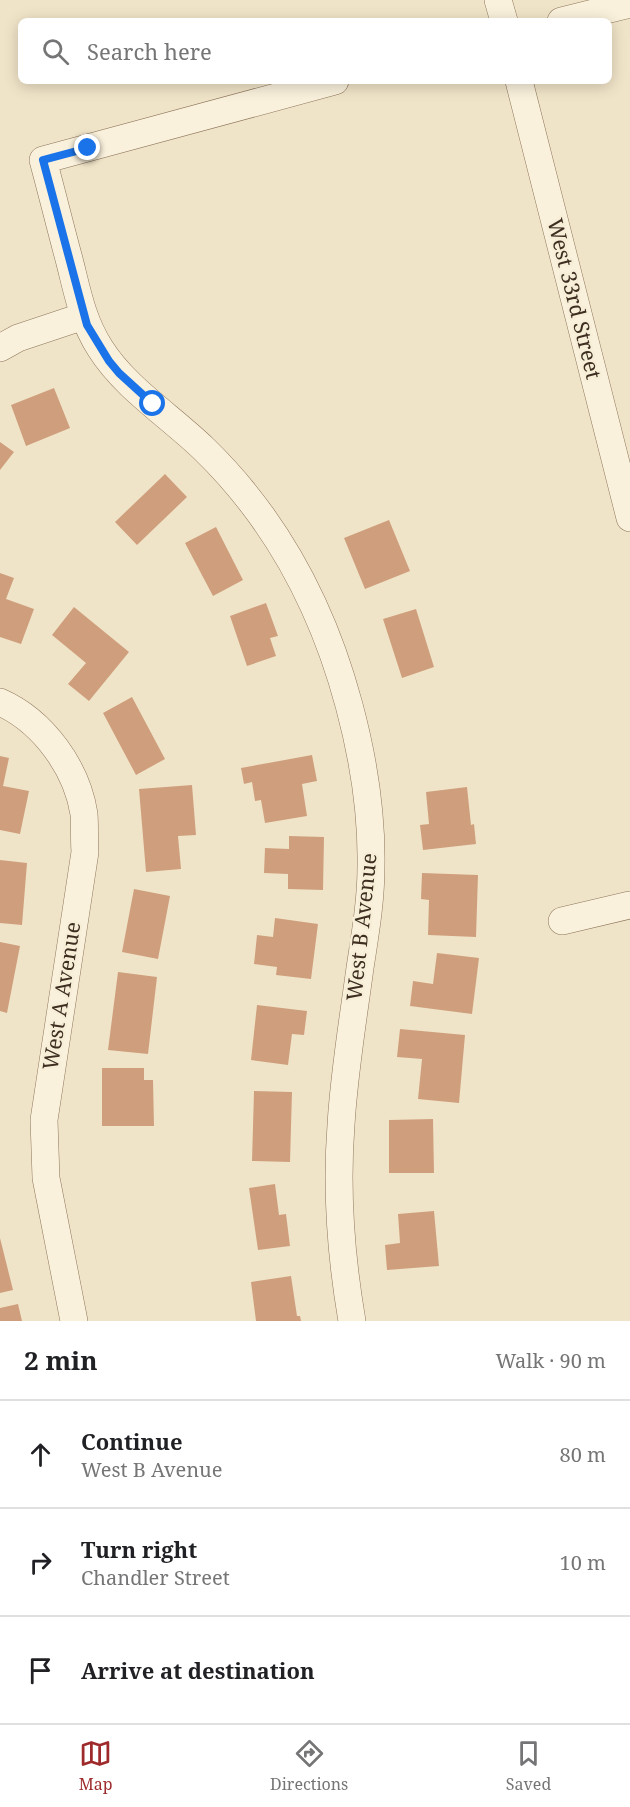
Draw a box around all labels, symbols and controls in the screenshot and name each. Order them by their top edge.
search box [18,18,612,84]
icon: search [39,35,72,68]
text: Search here [87,36,212,66]
route end [74,134,100,160]
street label: West 33rd Street [541,216,608,382]
route start [139,390,165,416]
street label: West B Avenue [339,852,383,1002]
street label: West A Avenue [35,920,87,1072]
text: 2 min [24,1342,98,1378]
text: Walk · 90 m [495,1347,606,1374]
text: Continue [81,1426,183,1456]
icon: ahead [24,1438,57,1471]
text: 80 m [560,1441,606,1468]
text: West B Avenue [81,1456,222,1483]
text: Turn right [81,1534,197,1564]
icon: right [24,1546,57,1579]
text: 10 m [560,1549,606,1576]
text: Chandler Street [81,1564,230,1591]
icon: arrive [24,1654,57,1687]
text: Arrive at destination [81,1655,315,1685]
tab: Map [79,1737,113,1795]
tab: Directions [270,1737,348,1795]
tab: Saved [506,1737,551,1795]

